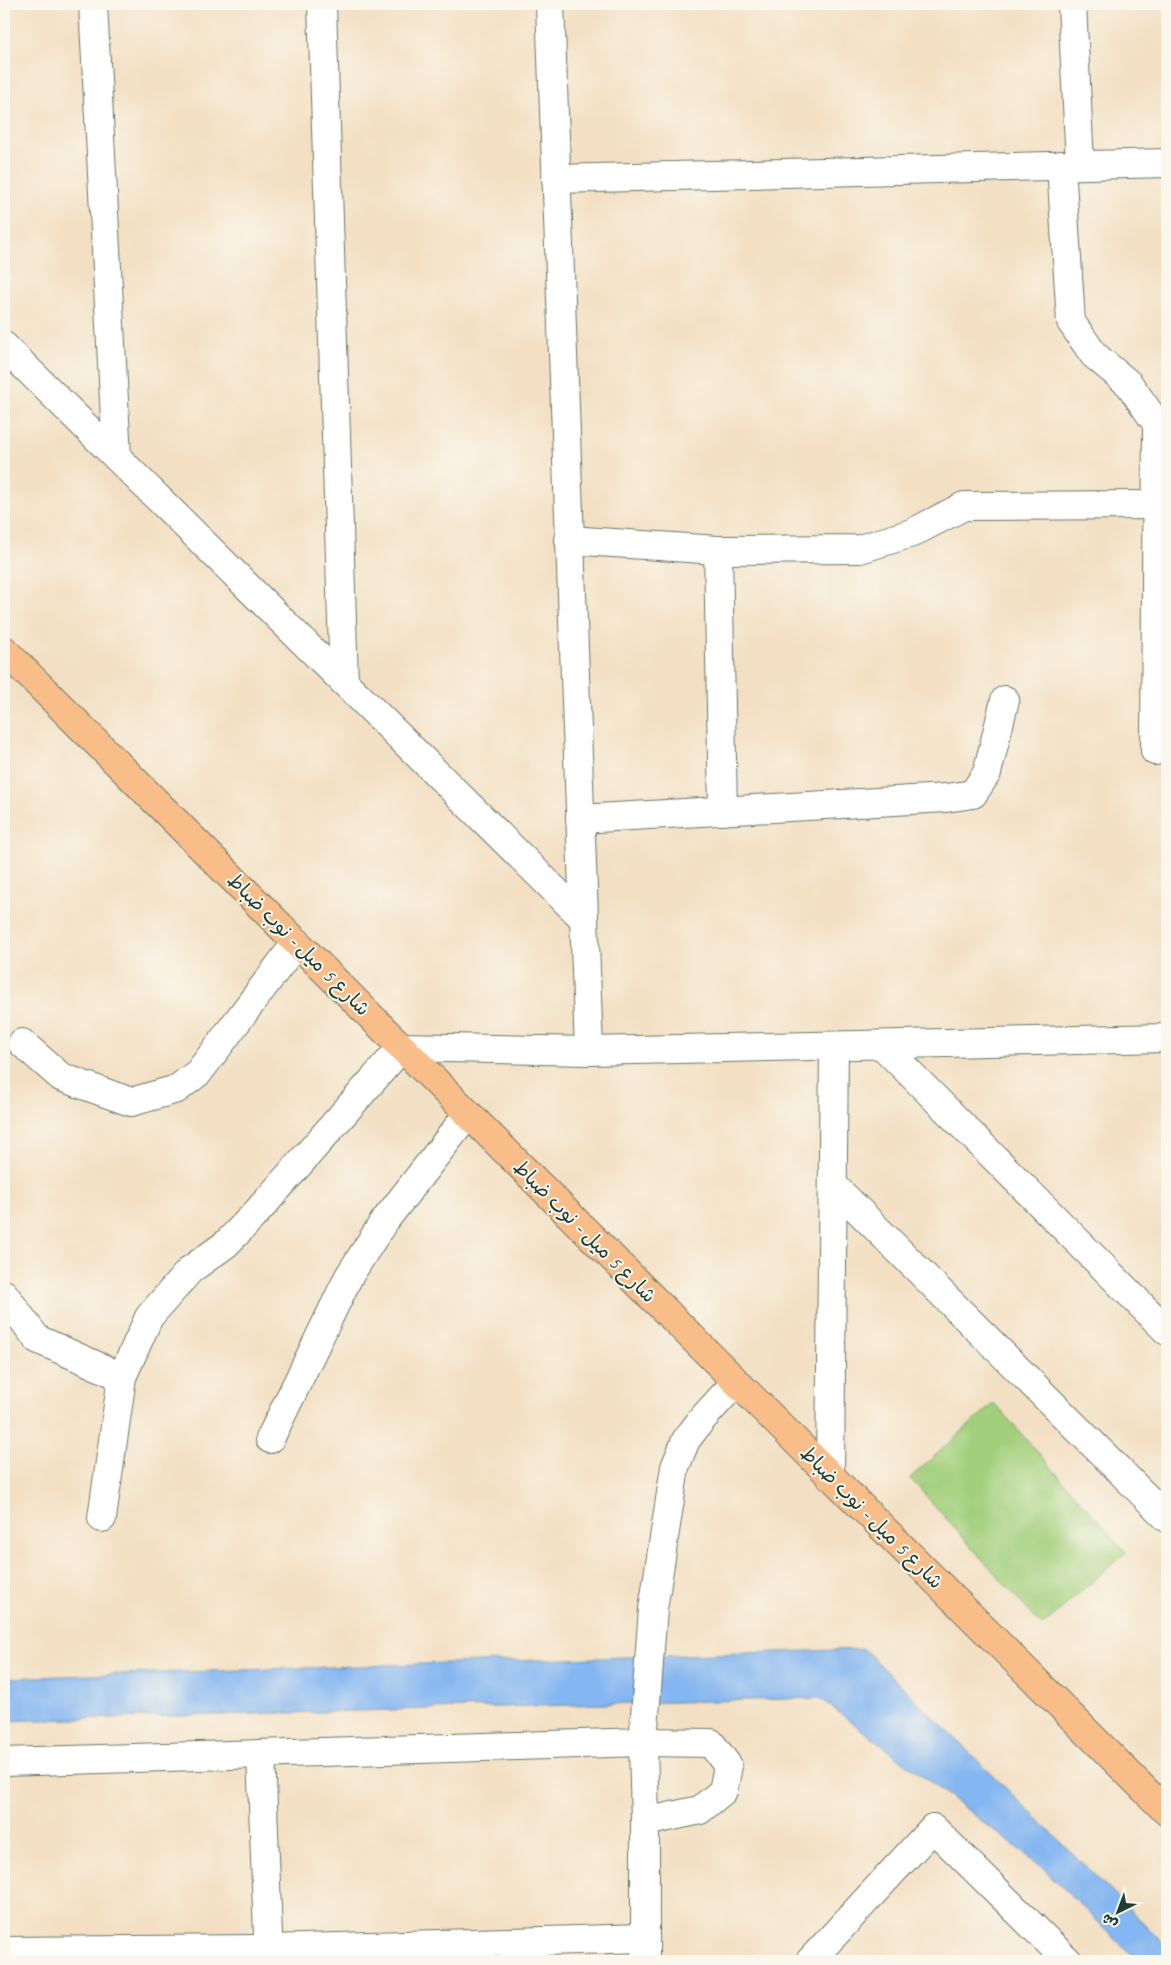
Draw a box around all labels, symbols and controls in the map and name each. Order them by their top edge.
street label: شارع 5 ميل - نوب ضباط [221,868,375,1022]
street label: شارع 5 ميل - نوب ضباط [507,1155,661,1309]
street label: شارع 5 ميل - نوب ضباط [794,1441,948,1595]
north arrow [1094,1888,1144,1938]
text: ش [1098,1910,1121,1933]

